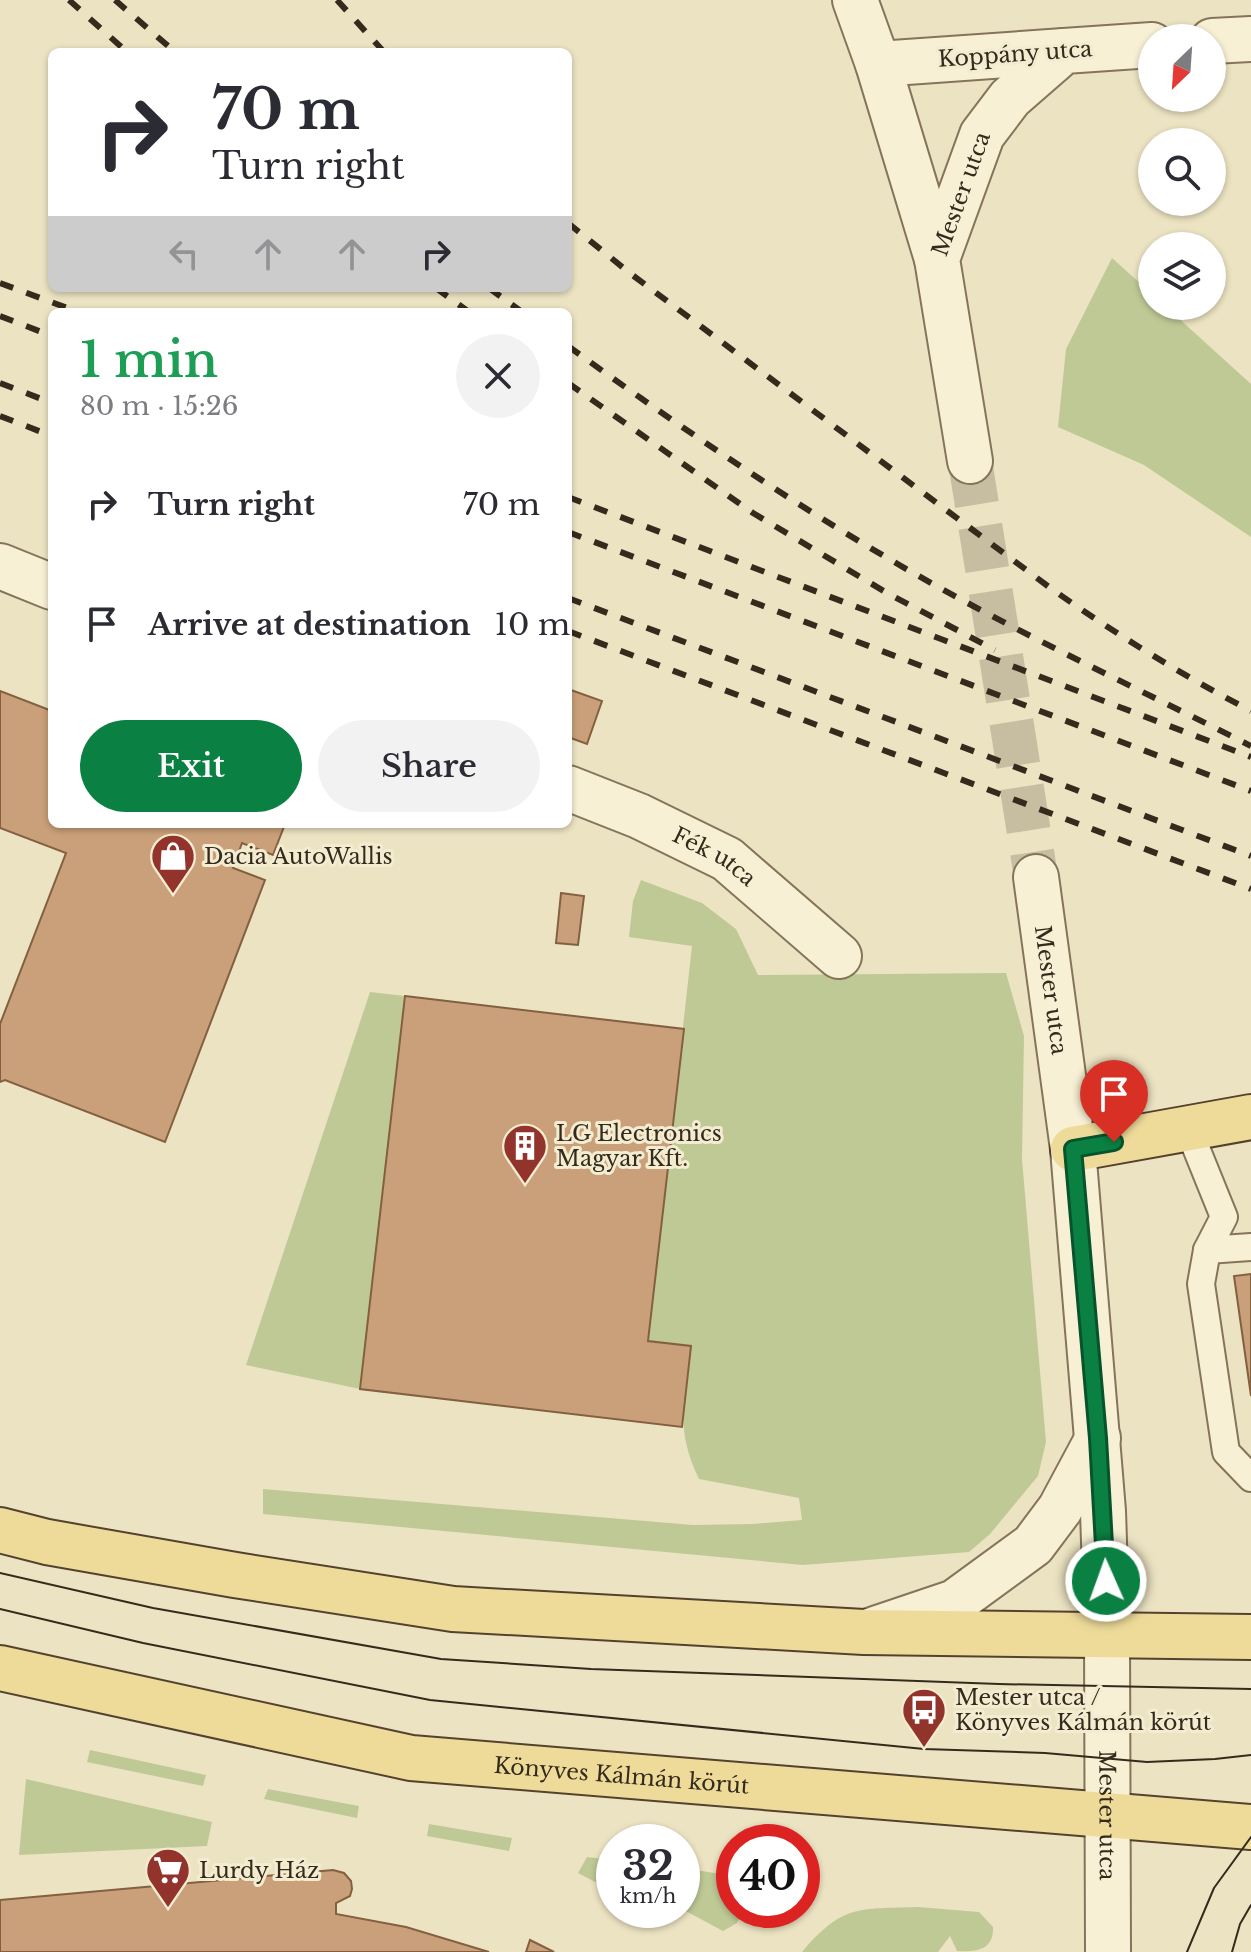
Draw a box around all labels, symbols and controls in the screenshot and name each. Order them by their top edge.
north arrow [1138,24,1226,112]
map controls [1138,24,1226,320]
street label: Koppány utca [937,35,1094,73]
text: 70 m [212,75,360,144]
icon: right [80,80,184,184]
street label: Mester utca [926,127,996,260]
button: search [1138,128,1226,216]
text: Turn right [212,144,405,189]
icon: left [162,232,206,276]
icon: ahead [246,232,290,276]
icon: ahead [330,232,374,276]
icon: right [414,232,458,276]
button: layers [1138,232,1226,320]
text: 1 min [80,330,218,390]
button: close [456,334,540,418]
text: 80 m · 15:26 [80,390,239,422]
icon: right [80,482,124,526]
text: Turn right [148,486,315,523]
text: 70 m [463,486,540,523]
icon: arrive [80,602,124,646]
text: Arrive at destination [148,606,471,643]
text: 10 m [495,606,570,643]
button: Exit [80,720,302,812]
button: Share [318,720,540,812]
street label: Fék utca [668,821,762,892]
shop icon: Dacia AutoWallis [149,832,197,895]
place label: Dacia AutoWallis [204,843,392,870]
street label: Mester utca [1029,924,1074,1057]
pin [1080,1060,1148,1142]
icon: arrive [1092,1072,1136,1116]
place label: LG Electronics Magyar Kft. [556,1120,722,1172]
building icon: LG Electronics Magyar Kft. [501,1122,549,1185]
position arrow [1064,1539,1148,1623]
place label: Mester utca / Könyves Kálmán körút [955,1684,1212,1736]
bus stop icon: Mester utca / Könyves Kálmán körút [900,1686,948,1749]
street label: Mester utca [1094,1750,1121,1881]
street label: Könyves Kálmán körút [493,1751,751,1799]
speed limit sign: 40 [716,1824,820,1928]
text: 32 [622,1841,674,1891]
supermarket icon: Lurdy Ház [144,1846,192,1909]
place label: Lurdy Ház [199,1857,319,1884]
text: km/h [620,1884,676,1908]

